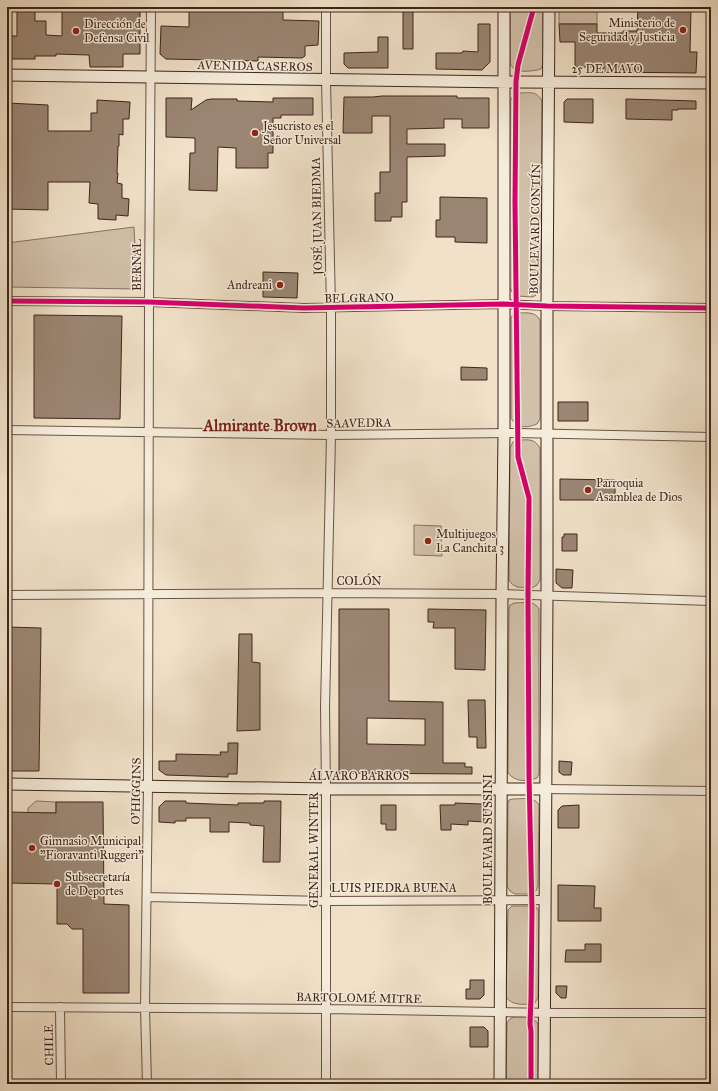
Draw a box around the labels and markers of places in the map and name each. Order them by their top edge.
place label: Ministerio de Seguridad y Justicia [579,16,676,45]
place label: Dirección de Defensa Civil [84,17,150,45]
marker: Ministerio de Seguridad y Justicia [678,25,688,35]
marker: Dirección de Defensa Civil [71,26,81,36]
place label: Jesucristo es el Señor Universal [261,119,342,147]
marker: Jesucristo es el Señor Universal [250,128,260,138]
place label: Andreani [226,278,273,292]
marker: Andreani [275,280,285,290]
place label: Parroquia Asamblea de Dios [595,476,682,504]
marker: Parroquia Asamblea de Dios [583,485,593,495]
place label: Multijuegos La Canchita 3 [436,527,504,555]
marker: Multijuegos La Canchita 3 [423,536,433,546]
place label: Gimnasio Municipal "Fioravanti Ruggeri" [40,834,144,863]
marker: Gimnasio Municipal "Fioravanti Ruggeri" [27,843,37,853]
place label: Subsecretaría de Deportes [65,870,131,898]
marker: Subsecretaría de Deportes [52,879,62,889]

